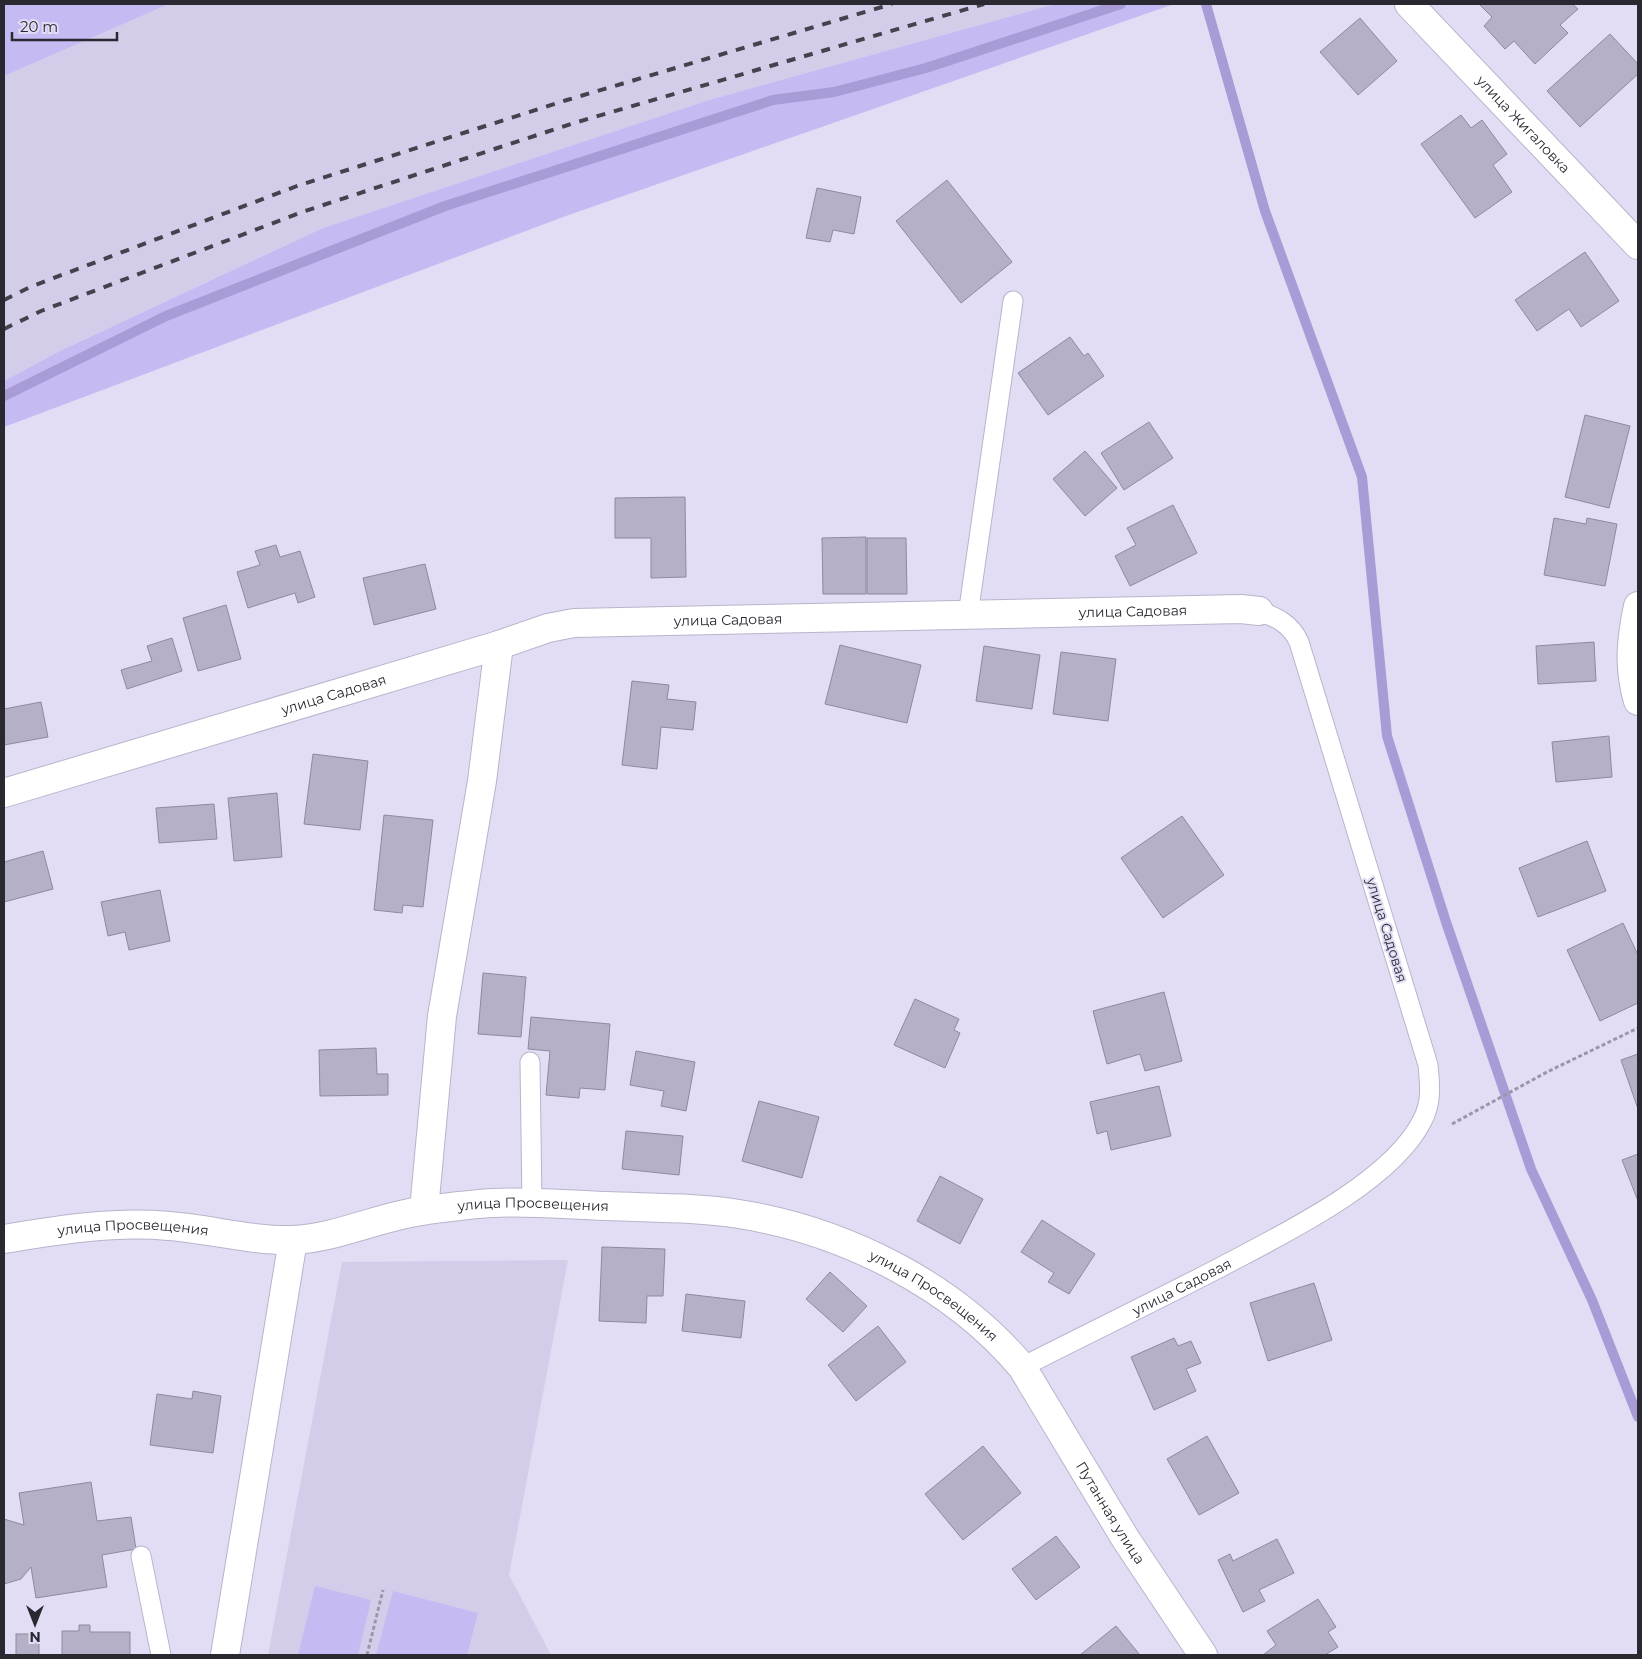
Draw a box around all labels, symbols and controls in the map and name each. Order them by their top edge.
scale bar [12,10,118,42]
text: 20 m [20,17,58,36]
street label: улица Жигаловка [1472,71,1574,177]
street label: улица Садовая [1077,601,1187,621]
street label: улица Садовая [672,610,783,630]
street label: улица Садовая [278,670,388,719]
street label: улица Садовая [1362,874,1411,985]
street label: улица Просвещения [455,1193,609,1215]
street label: улица Просвещения [55,1216,210,1240]
street label: улица Просвещения [866,1246,1002,1345]
street label: улица Садовая [1128,1254,1234,1320]
street label: Путанная улица [1072,1458,1149,1568]
north arrow [10,1599,60,1649]
text: N [29,1628,41,1646]

